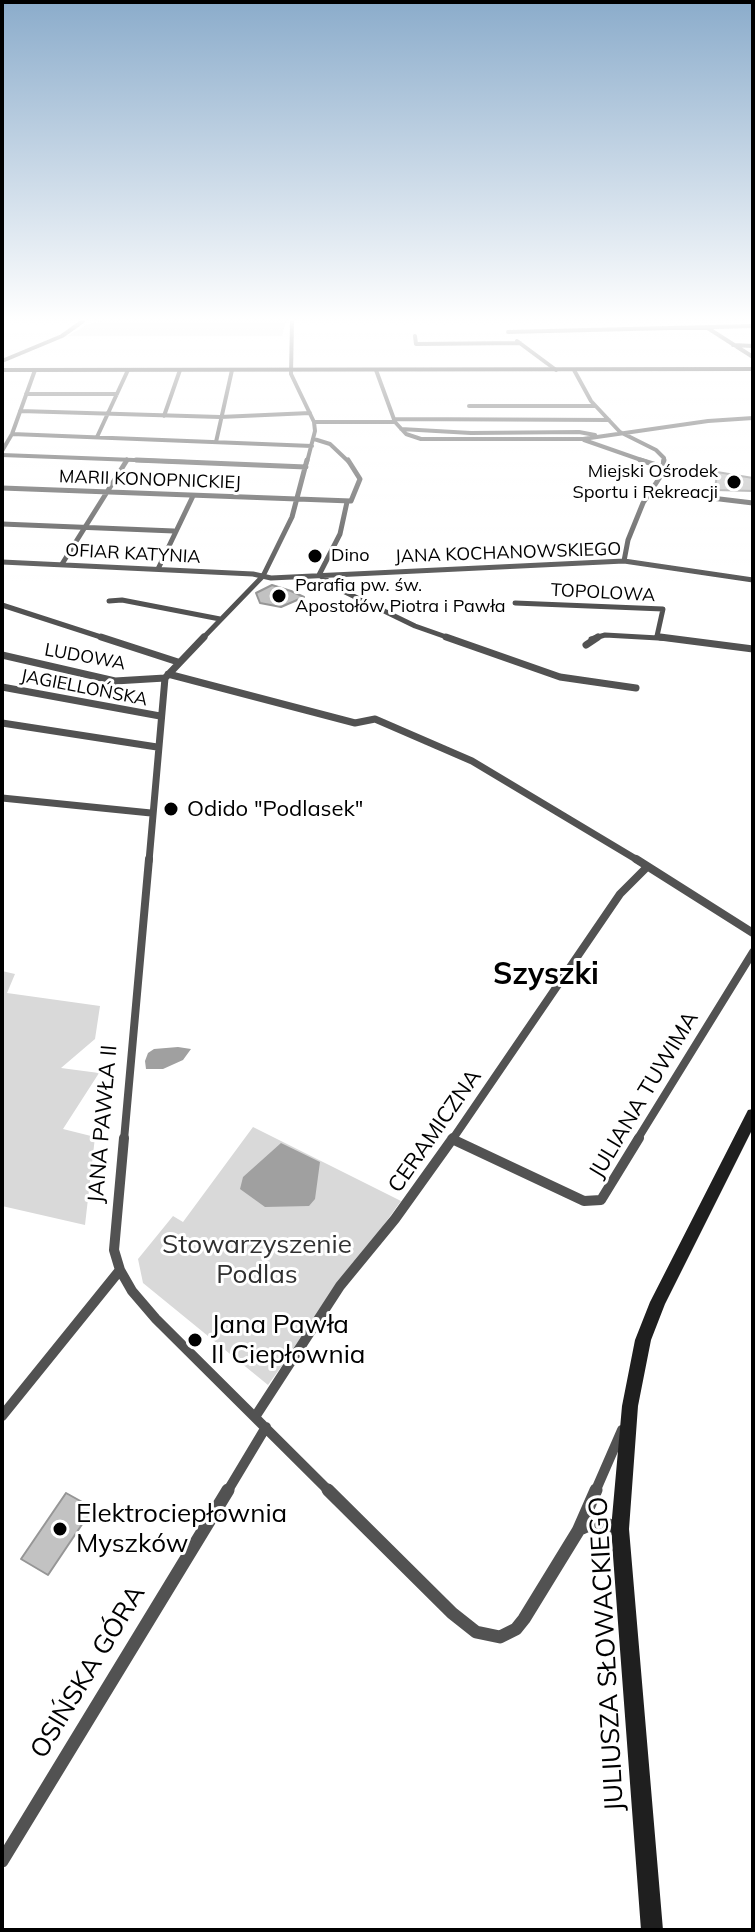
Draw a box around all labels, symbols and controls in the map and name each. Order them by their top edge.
place label: Miejski Ośrodek Sportu i Rekreacji [573,461,718,504]
street label: MARII KONOPNICKIEJ [59,466,241,494]
marker: Miejski Ośrodek Sportu i Rekreacji [725,473,743,491]
street label: JANA KOCHANOWSKIEGO [395,538,621,568]
street label: OFIAR KATYNIA [65,540,201,568]
place label: Dino [331,545,370,567]
marker: Dino [306,547,324,565]
place label: Parafia pw. św. Apostołów Piotra i Pawła [295,575,506,618]
street label: TOPOLOWA [550,579,656,607]
marker: Parafia pw. św. Apostołów Piotra i Pawła [270,587,288,605]
street label: LUDOWA [43,639,127,675]
street label: JAGIELLOŃSKA [19,665,149,711]
place label: Odido "Podlasek" [187,796,363,822]
marker: Odido "Podlasek" [162,800,180,818]
district label: Szyszki [493,957,599,993]
street label: JULIANA TUWIMA [584,1007,704,1183]
street label: JANA PAWŁA II [83,1044,123,1204]
street label: CERAMICZNA [383,1064,487,1198]
park label: Stowarzyszenie Podlas [162,1229,352,1290]
place label: Jana Pawła II Ciepłownia [211,1309,365,1370]
marker: Jana Pawła II Ciepłownia [186,1331,204,1349]
street label: JULIUSZA SŁOWACKIEGO [583,1496,631,1812]
place label: Elektrociepłownia Myszków [76,1498,287,1560]
marker: Elektrociepłownia Myszków [51,1520,69,1538]
street label: OSIŃSKA GÓRA [24,1580,152,1764]

